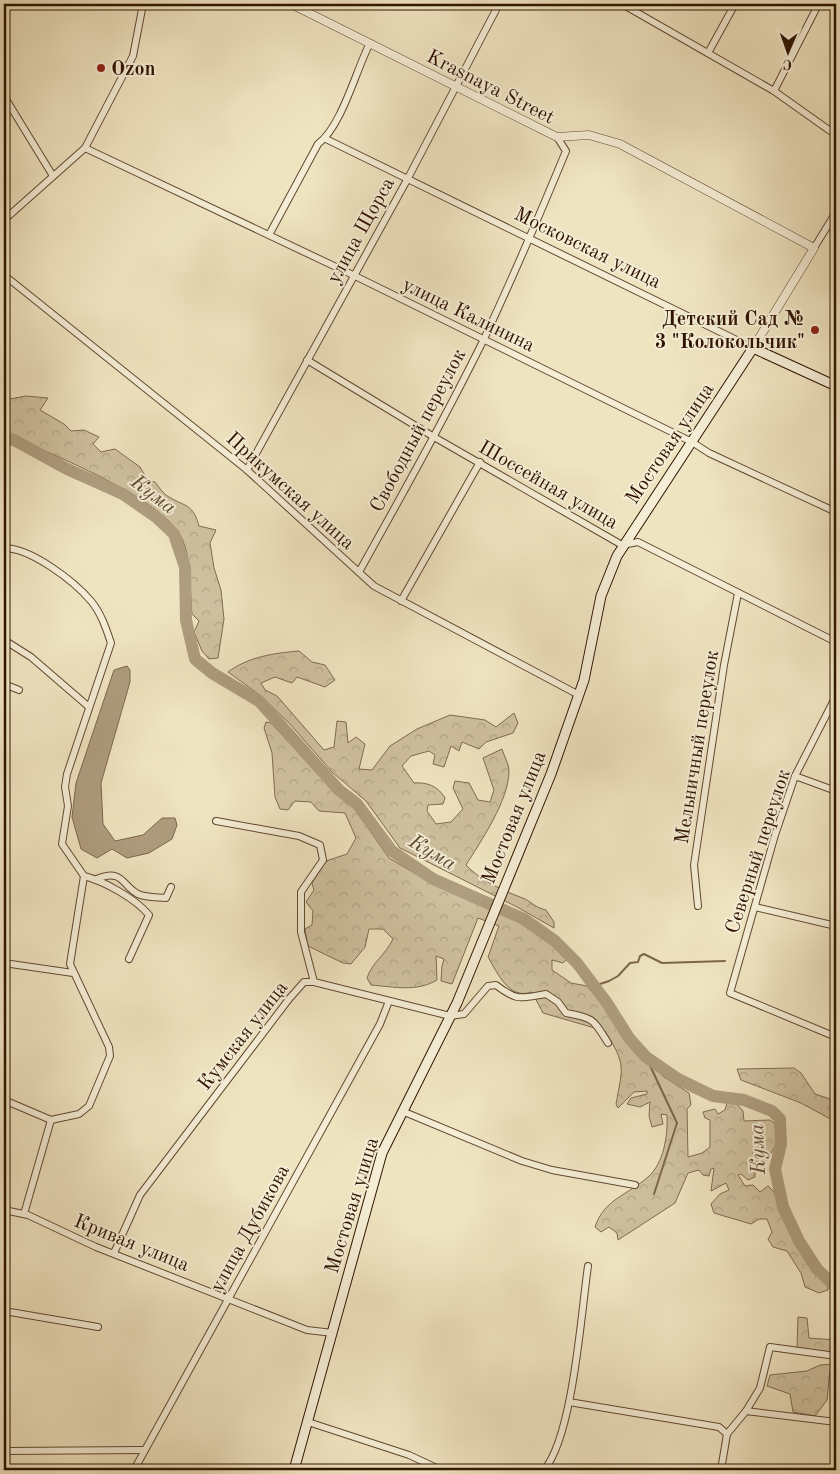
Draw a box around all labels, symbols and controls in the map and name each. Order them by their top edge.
north arrow [762,28,812,78]
street label: Krasnaya Street [423,47,557,129]
text: С [783,57,792,71]
place label: Ozon [111,60,156,80]
marker: Ozon [95,62,107,74]
street label: улица Щорса [324,174,399,287]
street label: Московская улица [510,205,664,293]
street label: улица Калинина [399,275,538,357]
place label: Детский Сад № 3 "Колокольчик" [655,310,805,353]
marker: Детский Сад № 3 "Колокольчик" [809,324,821,336]
street label: Свободный переулок [367,346,470,516]
street label: Мостовая улица [623,380,719,508]
street label: Прикумская улица [222,429,358,554]
street label: Шоссейная улица [475,438,621,534]
water label: Кума [126,471,180,519]
street label: Мельничный переулок [673,649,723,846]
street label: Мостовая улица [479,748,551,887]
street label: Северный переулок [723,767,795,936]
water label: Кума [404,831,459,875]
street label: Кумская улица [195,978,292,1095]
water label: Кума [747,1123,770,1176]
street label: Мостовая улица [323,1135,383,1276]
street label: улица Дубикова [208,1162,294,1296]
street label: Кривая улица [71,1212,192,1276]

